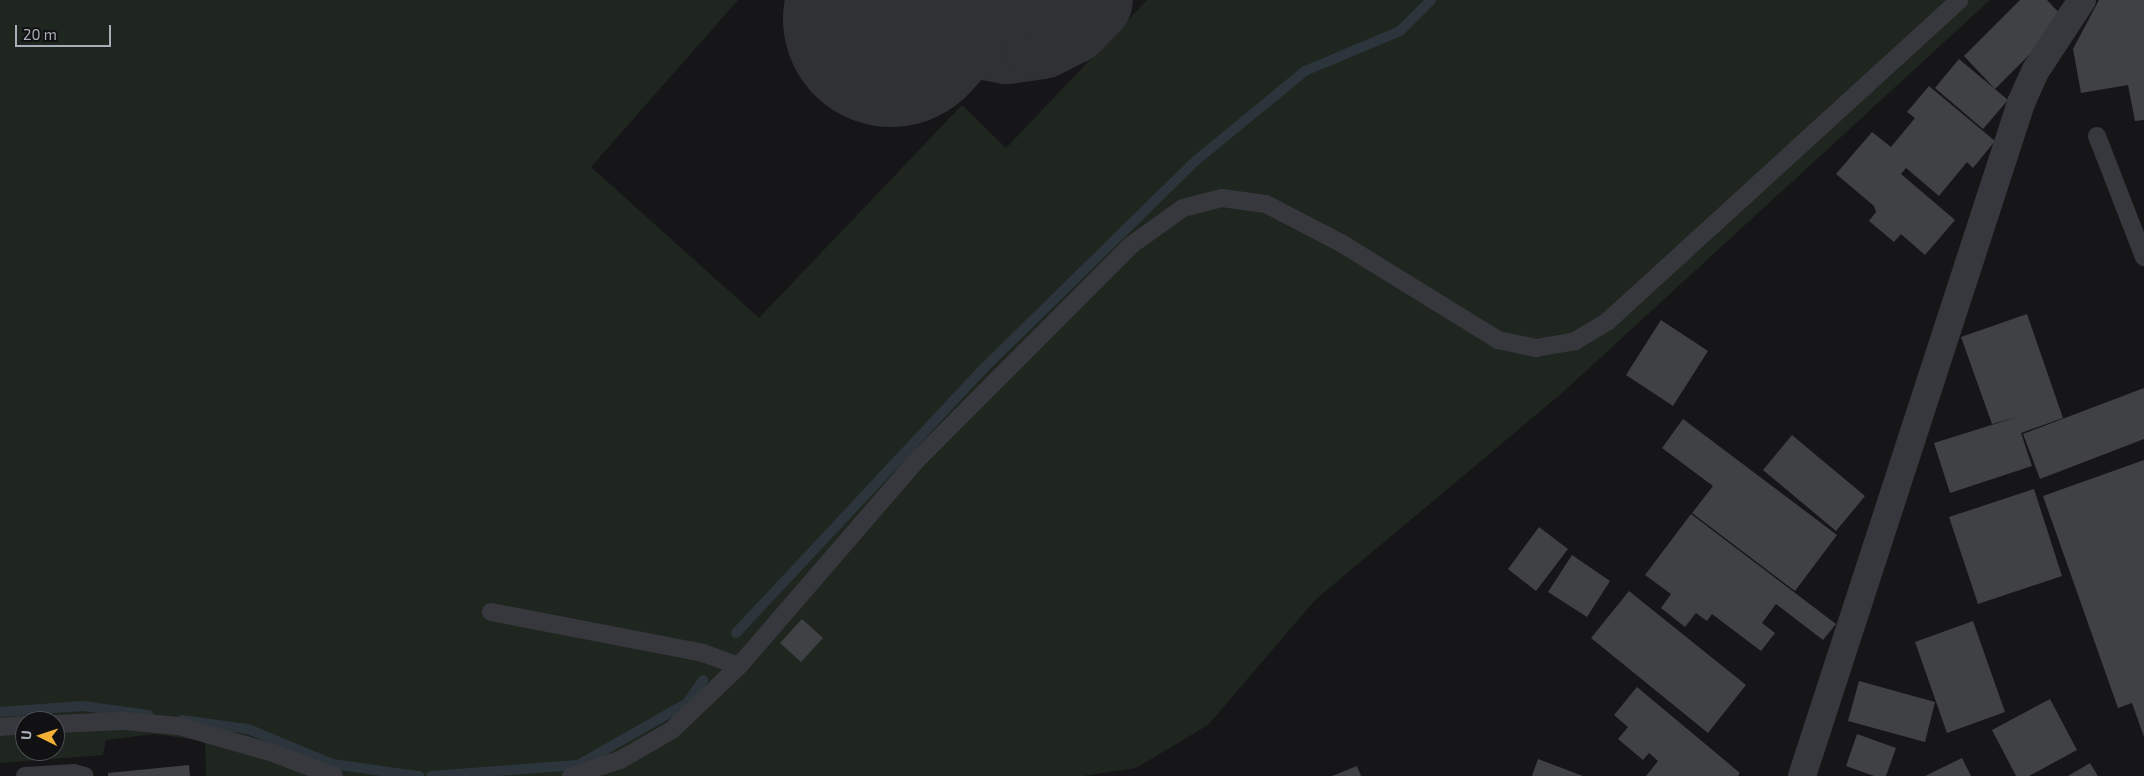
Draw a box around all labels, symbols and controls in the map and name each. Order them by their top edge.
scale bar [18,15,114,47]
text: 20 m [23,25,57,43]
north arrow [15,711,65,761]
text: U [17,730,34,740]

